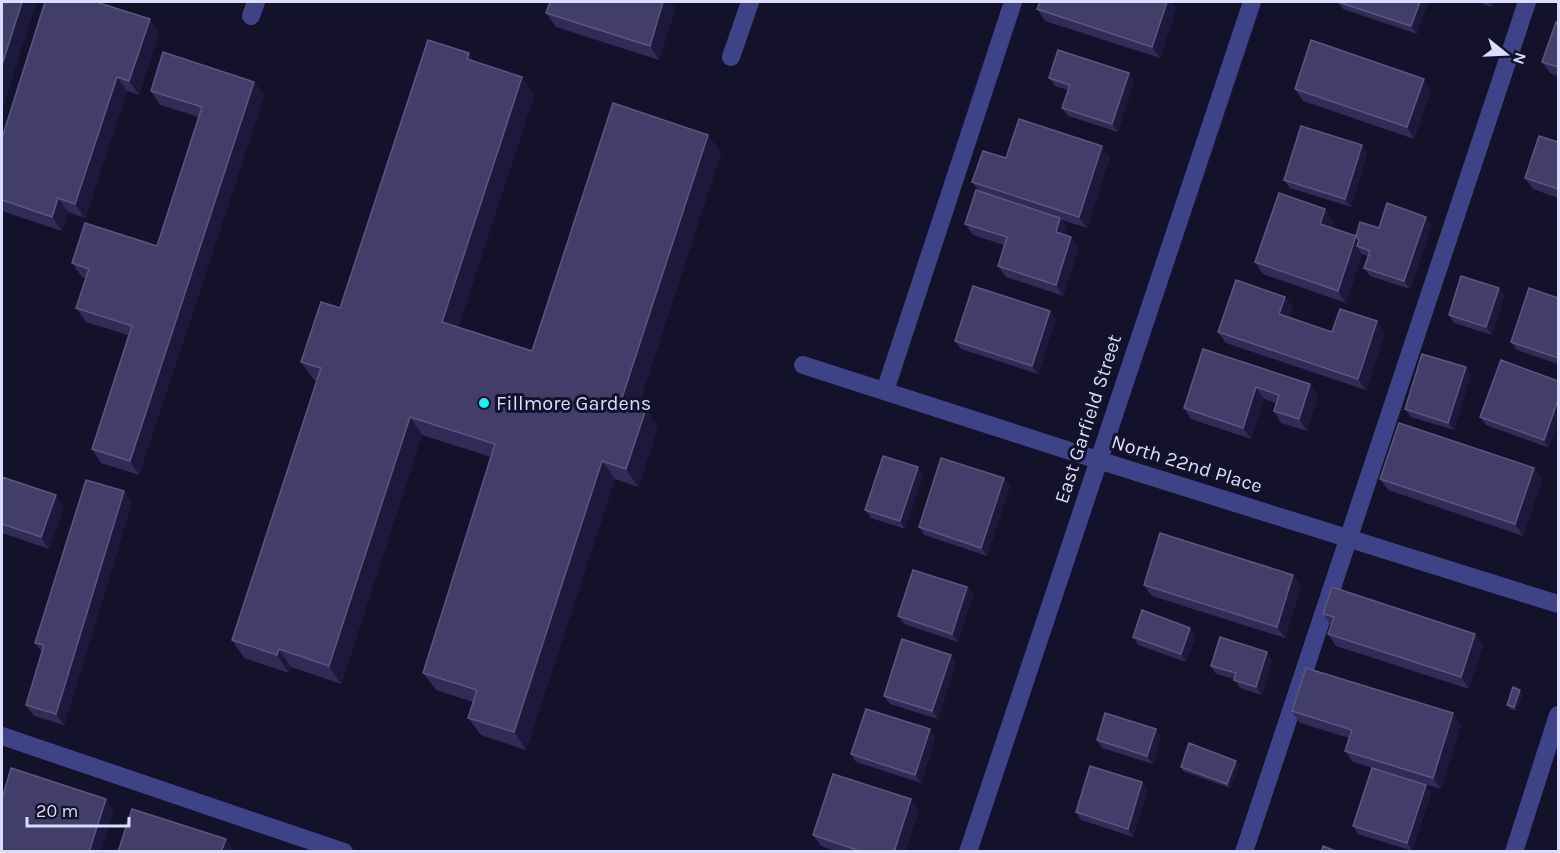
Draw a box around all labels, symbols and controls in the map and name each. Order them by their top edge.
north arrow [1476,24,1536,84]
text: N [1509,50,1531,67]
street label: East Garfield Street [1050,331,1126,506]
place label: Fillmore Gardens [496,392,651,415]
marker: Fillmore Gardens [477,396,491,410]
street label: North 22nd Place [1109,430,1265,498]
scale bar [27,790,129,828]
text: 20 m [36,800,78,822]

